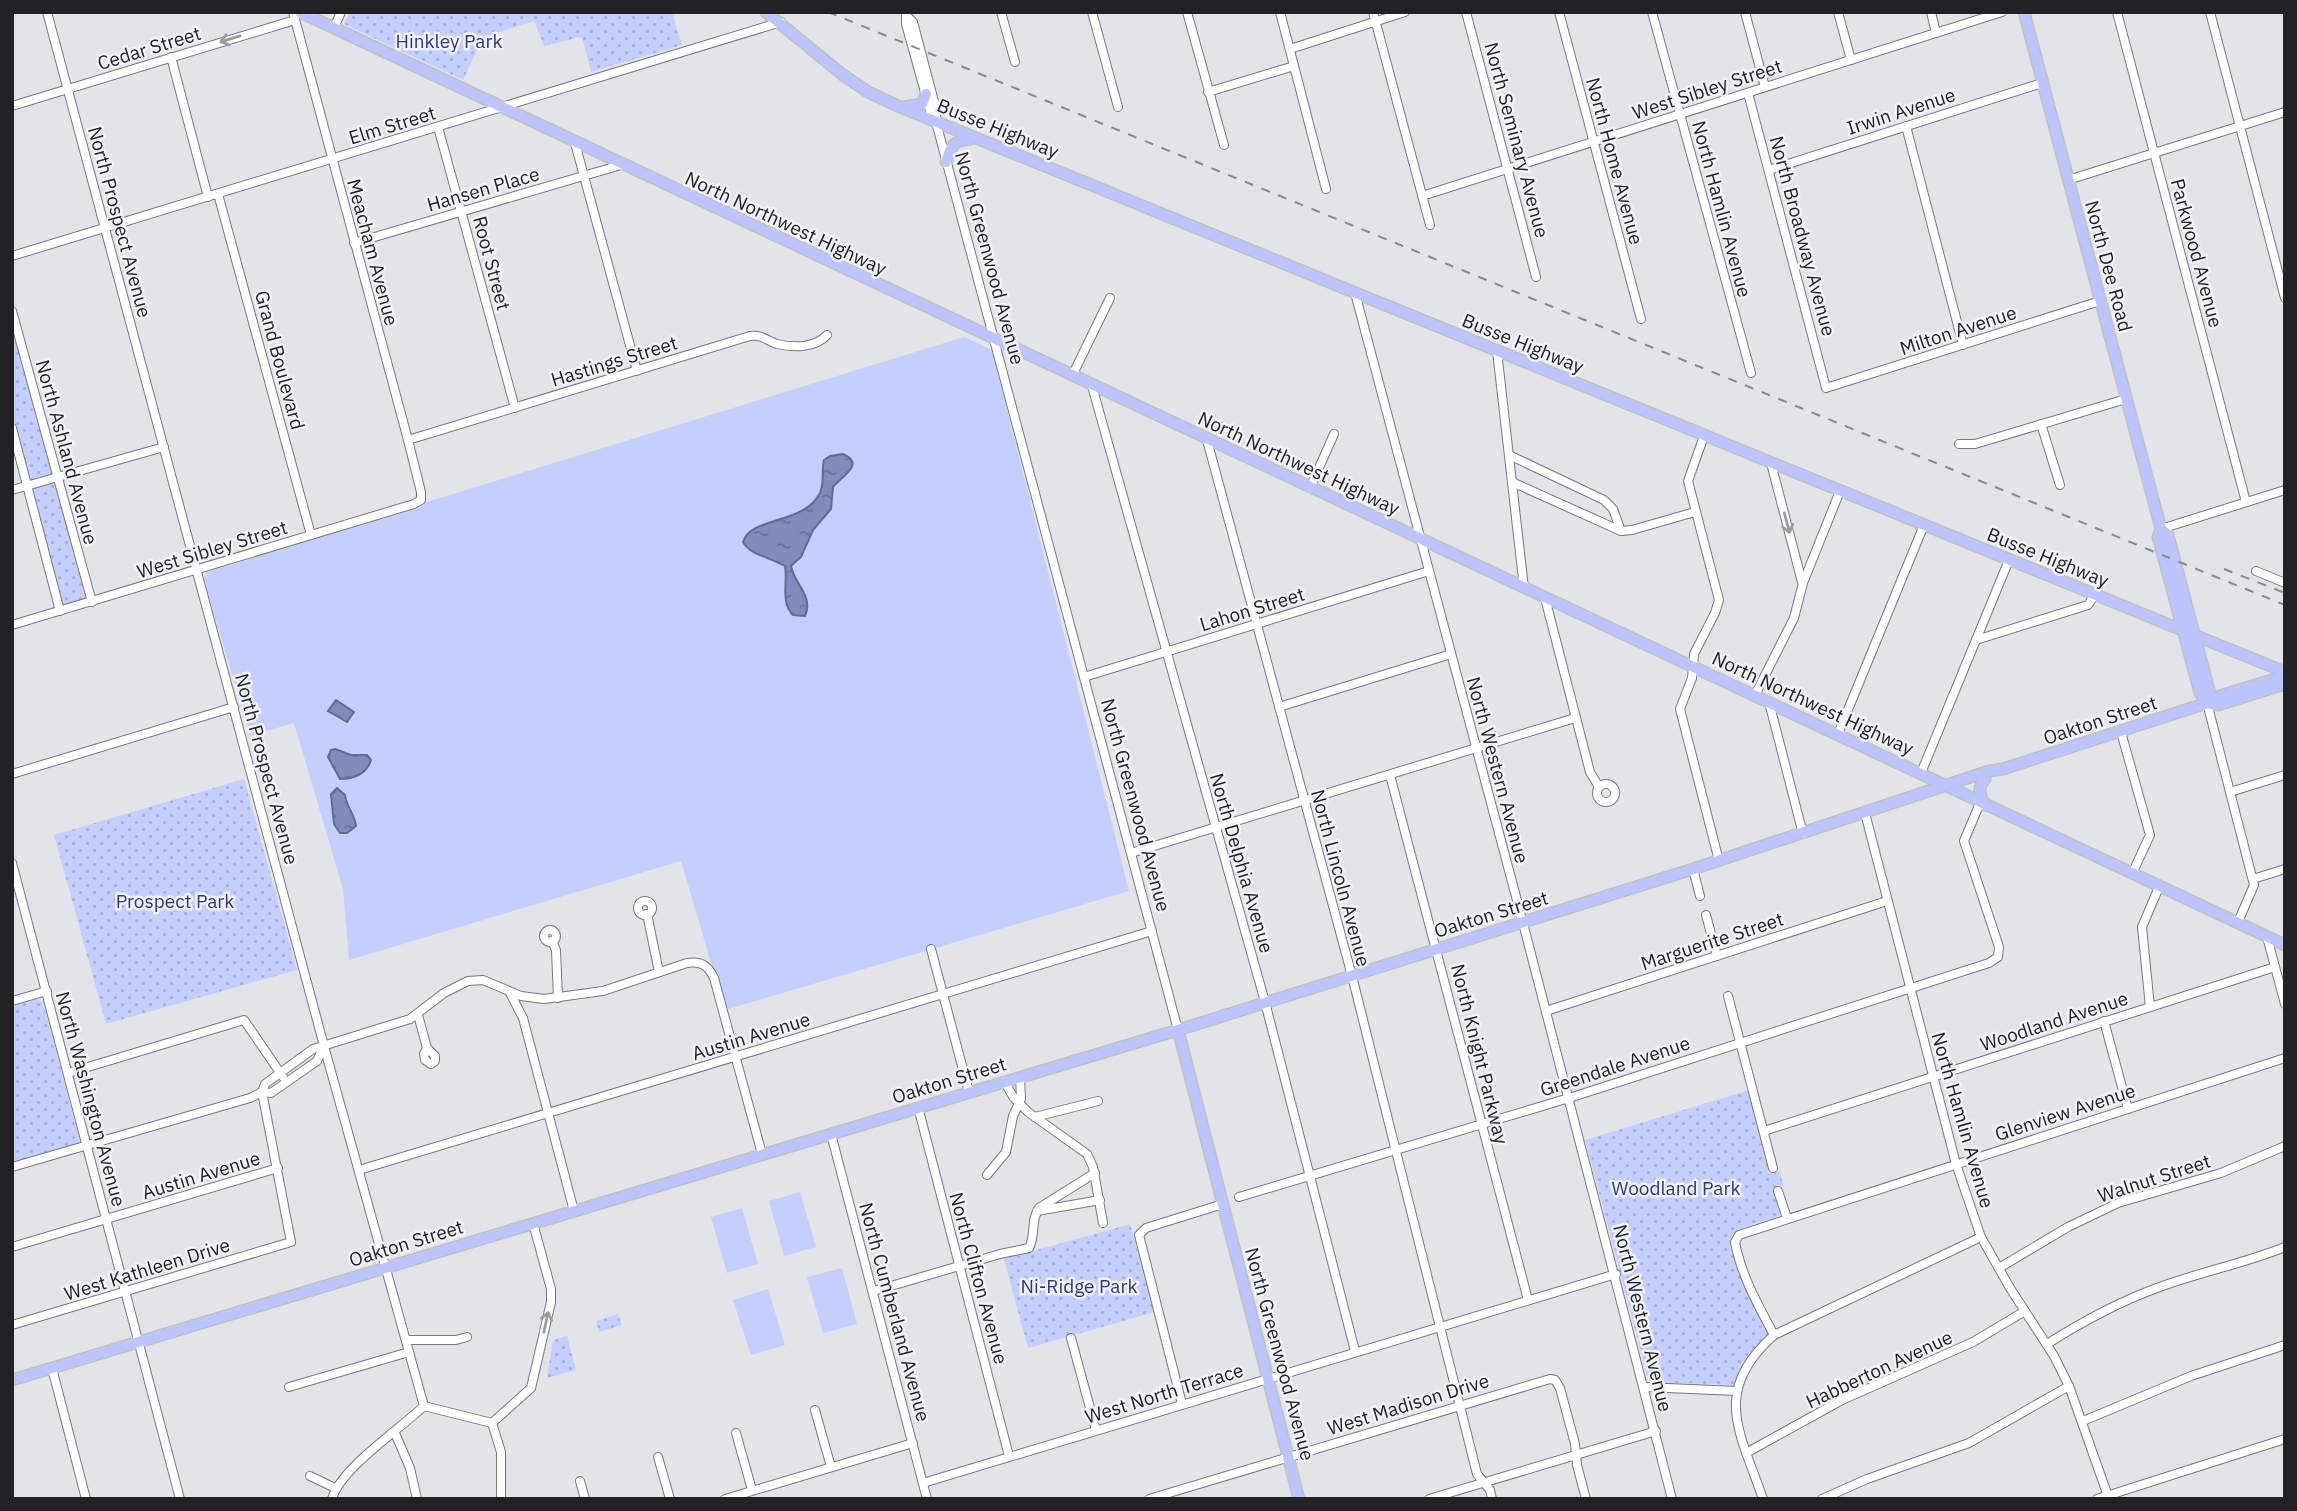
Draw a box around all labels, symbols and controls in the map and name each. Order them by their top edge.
street label: Cedar Street [94,21,204,75]
park label: Hinkley Park [396,29,502,53]
one-way arrow [219,34,241,47]
street label: North Seminary Avenue [1479,40,1555,240]
street label: West Sibley Street [1629,54,1785,124]
street label: North Home Avenue [1581,75,1649,247]
street label: Irwin Avenue [1844,82,1958,140]
street label: Busse Highway [934,93,1063,164]
street label: Elm Street [346,100,438,150]
street label: North Hamlin Avenue [1687,118,1757,300]
street label: North Prospect Avenue [83,124,157,320]
street label: North Broadway Avenue [1765,133,1841,339]
street label: North Greenwood Avenue [950,149,1030,367]
street label: Hansen Place [424,161,542,217]
street label: North Northwest Highway [681,166,891,281]
street label: Meacham Avenue [342,176,404,328]
street label: Parkwood Avenue [2166,176,2228,330]
street label: North Dee Road [2080,198,2138,334]
street label: Root Street [468,213,516,313]
street label: Grand Boulevard [250,288,310,432]
street label: Milton Avenue [1897,300,2019,360]
street label: Busse Highway [1459,308,1588,379]
street label: Hastings Street [548,330,680,392]
street label: North Ashland Avenue [31,357,103,547]
street label: North Northwest Highway [1194,406,1404,521]
one-way arrow [1781,511,1794,534]
street label: West Sibley Street [134,515,290,583]
street label: Busse Highway [1984,522,2113,593]
street label: Lahon Street [1197,582,1307,636]
street label: North Northwest Highway [1708,646,1918,761]
street label: North Prospect Avenue [230,671,304,867]
street label: North Western Avenue [1462,674,1534,866]
street label: Oakton Street [2040,690,2160,750]
street label: North Greenwood Avenue [1096,696,1176,914]
street label: North Delphia Avenue [1205,770,1279,956]
street label: North Lincoln Avenue [1306,787,1376,969]
street label: Oakton Street [1431,885,1551,943]
park label: Prospect Park [116,889,234,913]
street label: Marguerite Street [1638,907,1786,975]
street label: North Knight Parkway [1446,961,1514,1147]
street label: Woodland Avenue [1977,986,2131,1056]
street label: North Washington Avenue [51,989,131,1209]
street label: Austin Avenue [689,1007,813,1065]
street label: North Hamlin Avenue [1926,1029,2000,1211]
street label: Greendale Avenue [1537,1030,1693,1102]
street label: Oakton Street [889,1051,1009,1109]
street label: Glenview Avenue [1992,1078,2138,1146]
street label: Austin Avenue [139,1146,263,1204]
street label: Walnut Street [2095,1149,2213,1207]
park label: Woodland Park [1611,1176,1741,1200]
street label: North Clifton Avenue [945,1189,1013,1367]
street label: North Cumberland Avenue [854,1200,936,1424]
street label: Oakton Street [346,1214,466,1272]
street label: North Western Avenue [1608,1222,1678,1414]
street label: West Kathleen Drive [61,1232,233,1306]
street label: North Greenwood Avenue [1240,1245,1320,1463]
park label: Ni-Ridge Park [1021,1274,1137,1298]
one-way arrow [539,1311,553,1334]
street label: Habberton Avenue [1802,1325,1956,1413]
street label: West North Terrace [1082,1357,1246,1429]
street label: West Madison Drive [1324,1368,1492,1440]

